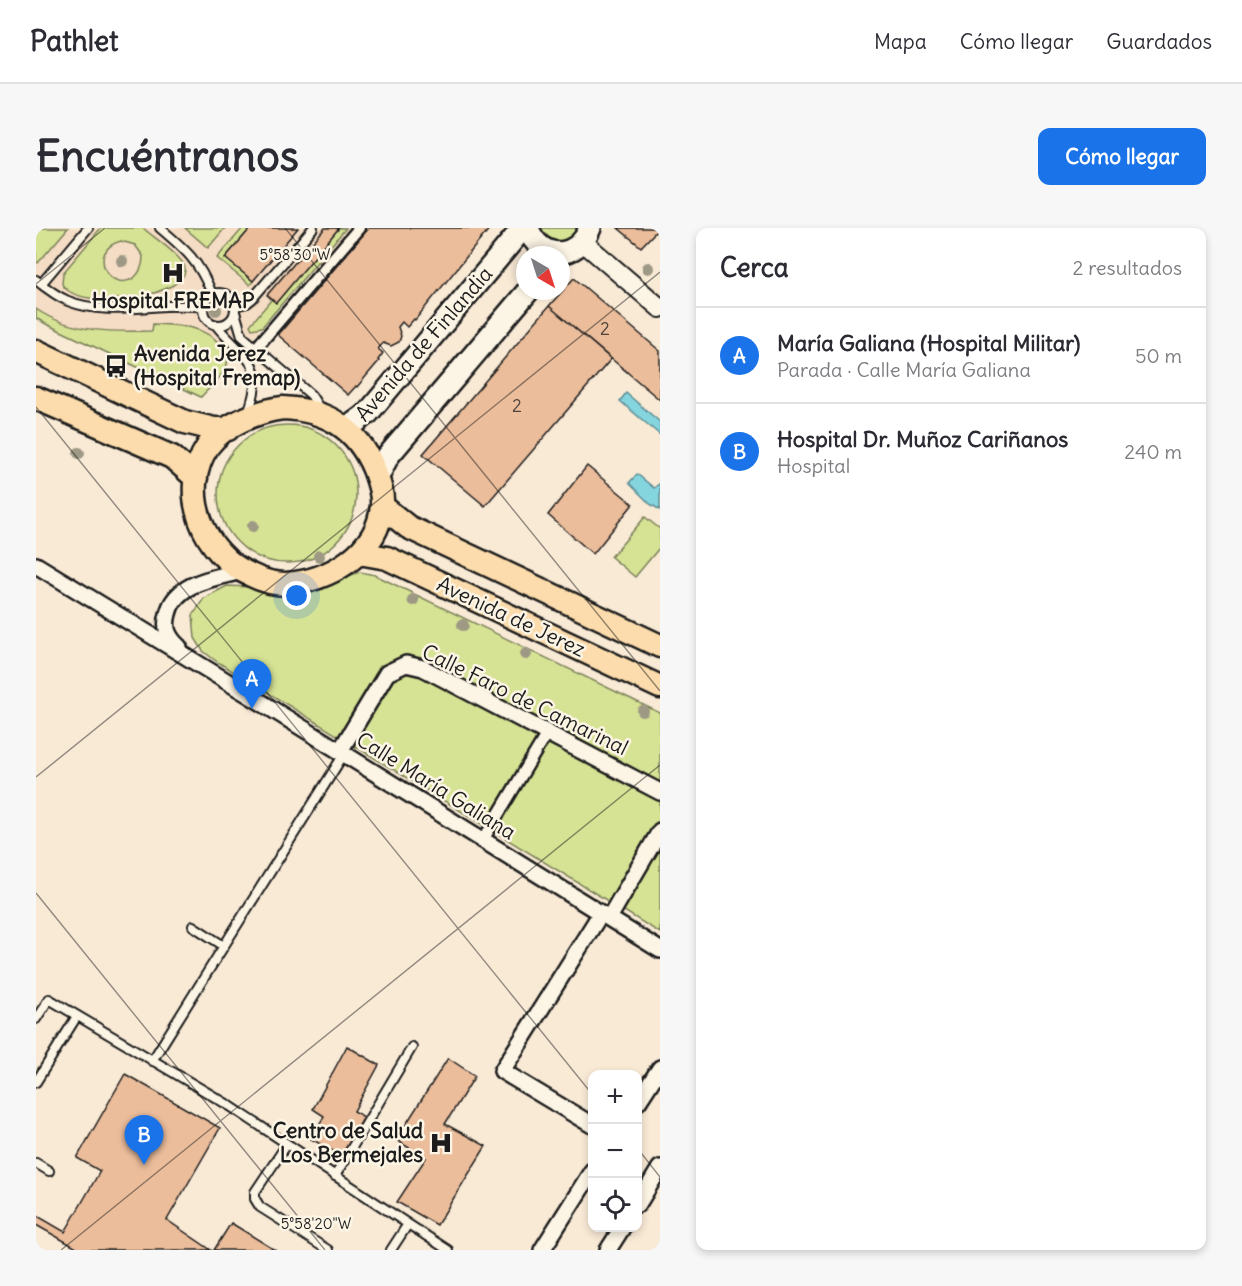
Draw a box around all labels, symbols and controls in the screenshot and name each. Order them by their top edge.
text: Pathlet [30,23,119,59]
text: Mapa [874,28,927,55]
text: Cómo llegar [960,28,1073,55]
text: Guardados [1106,28,1212,55]
button: Cómo llegar [1038,128,1206,185]
text: Encuéntranos [36,130,299,182]
text: 5°58'30"W [260,245,331,264]
north arrow [516,246,570,300]
text: Cerca [720,251,789,284]
text: 2 resultados [1073,255,1182,280]
hospital icon: Hospital FREMAP [160,260,186,286]
street label: Avenida de Finlandia [349,261,498,427]
place label: Hospital FREMAP [92,287,255,314]
house number: 2 [600,317,610,340]
text: María Galiana (Hospital Militar) [777,329,1080,357]
place label: Avenida Jerez (Hospital Fremap) [134,340,300,391]
text: A [733,343,746,368]
text: 50 m [1135,343,1182,368]
bus stop icon: Avenida Jerez (Hospital Fremap) [103,353,129,379]
text: Parada · Calle María Galiana [777,357,1031,382]
house number: 2 [512,394,522,417]
text: Hospital Dr. Muñoz Cariñanos [777,425,1068,453]
text: B [733,439,746,464]
text: 240 m [1124,439,1182,464]
text: Hospital [777,453,850,478]
street label: Avenida de Jerez [433,570,590,663]
your location [282,581,311,610]
street label: Calle Faro de Camarinal [418,638,633,761]
pin: A [232,660,272,709]
street label: Calle María Galiana [351,726,521,846]
map controls [588,1070,642,1232]
button: + [588,1070,642,1124]
pin: B [124,1116,164,1165]
place label: Centro de Salud Los Bermejales [273,1117,424,1168]
button: − [588,1124,642,1178]
hospital icon: Centro de Salud Los Bermejales [428,1130,454,1156]
button: locate [588,1178,642,1232]
text: 5°58'20"W [281,1214,352,1233]

